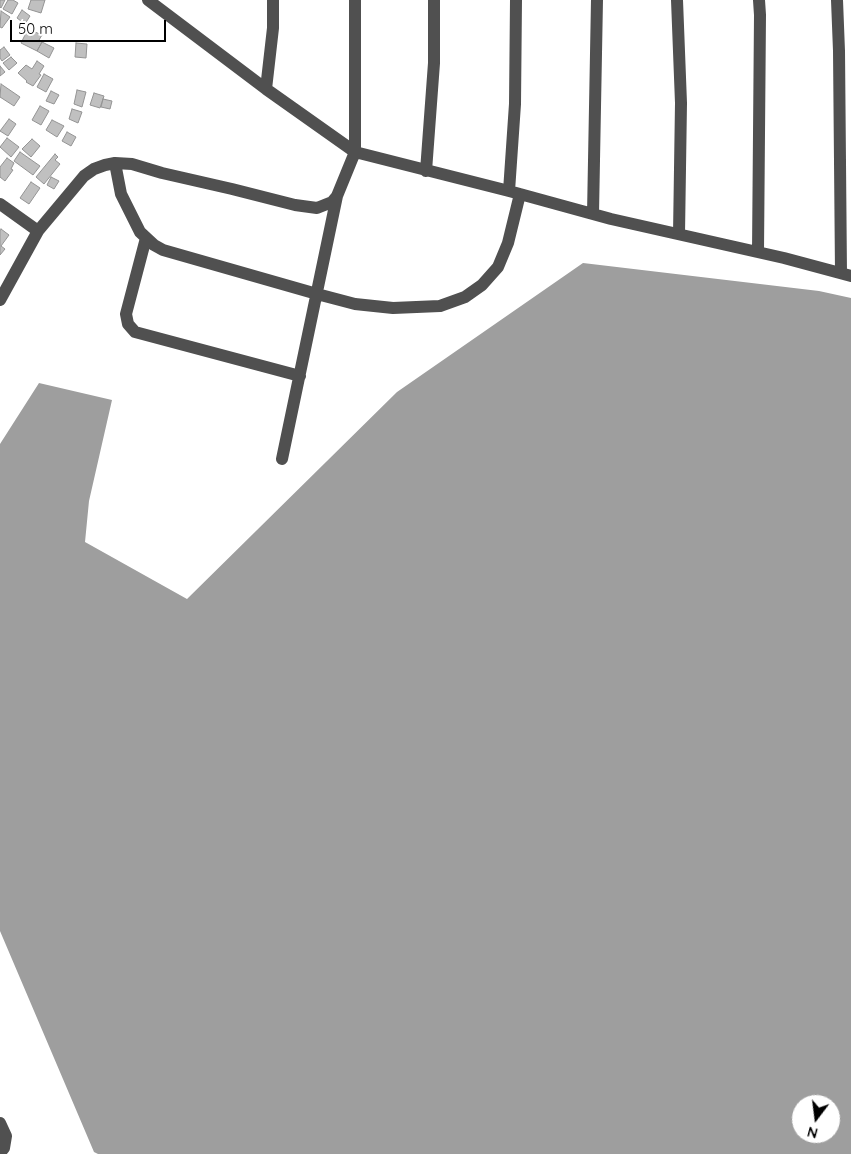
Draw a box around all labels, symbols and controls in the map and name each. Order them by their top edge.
scale bar [12,10,169,42]
text: 50 m [18,19,53,38]
north arrow [791,1094,841,1144]
text: N [805,1122,820,1143]

